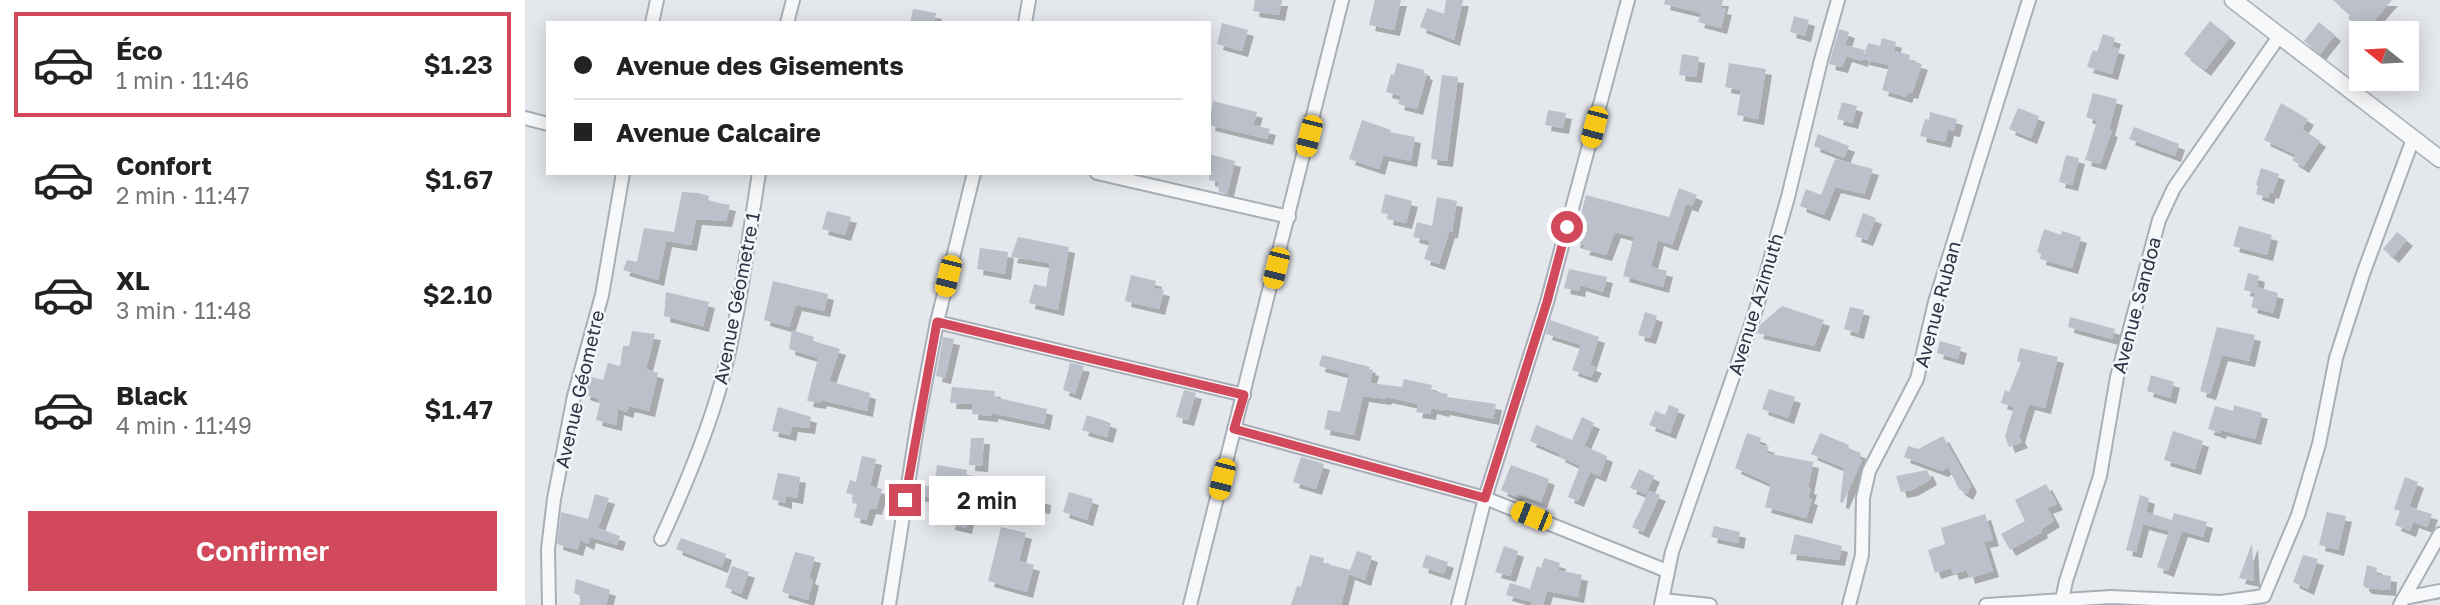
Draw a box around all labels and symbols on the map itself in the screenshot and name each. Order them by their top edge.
north arrow [2349,21,2419,91]
car [1579,104,1610,150]
car [1294,113,1325,159]
street label: Avenue Géometre 1 [708,210,764,386]
route start [1551,211,1583,243]
street label: Avenue Azimuth [1722,230,1788,378]
street label: Avenue Sandoa [2107,234,2165,376]
street label: Avenue Ruban [1909,238,1965,370]
car [1261,245,1292,291]
car [933,253,964,299]
street label: Avenue Géometre [550,308,608,470]
car [1207,456,1238,502]
callout: 2 min [929,476,1045,524]
route end [889,484,921,516]
car [1508,498,1555,534]

